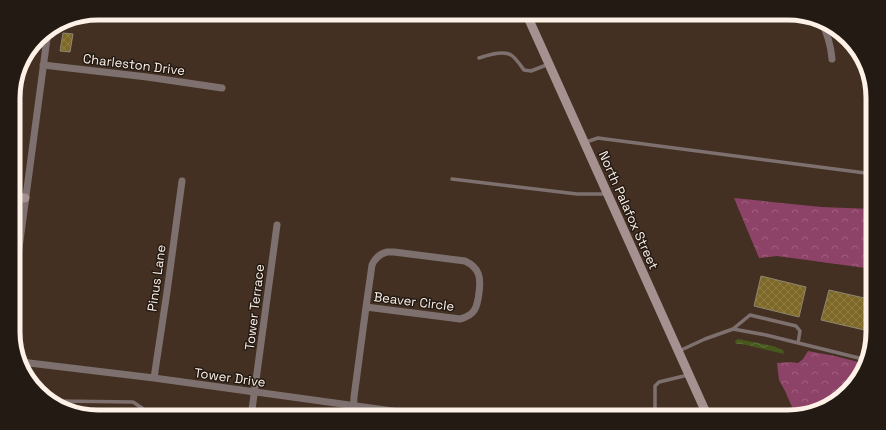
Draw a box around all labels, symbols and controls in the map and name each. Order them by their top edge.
street label: Charleston Drive [82,50,186,79]
street label: North Palafox Street [595,148,662,272]
street label: Pinus Lane [143,244,170,313]
street label: Tower Terrace [241,263,268,351]
street label: Beaver Circle [373,288,455,315]
street label: Tower Drive [193,364,267,391]

